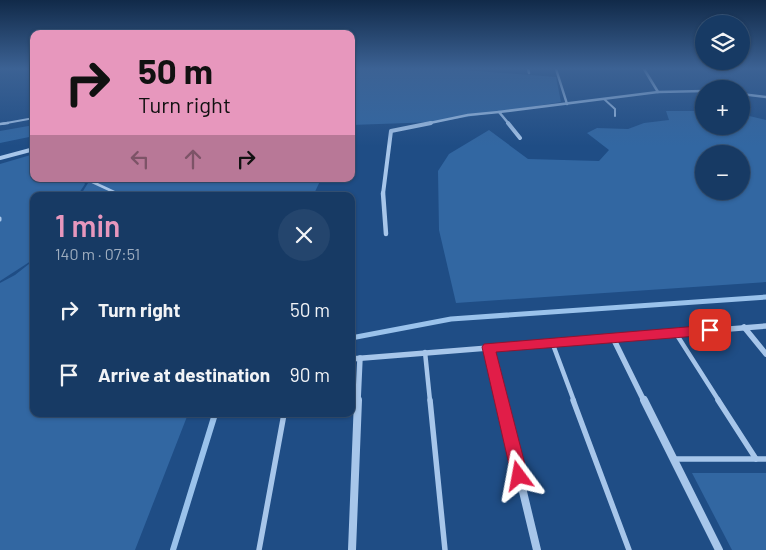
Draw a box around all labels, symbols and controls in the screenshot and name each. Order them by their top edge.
map controls [695,15,750,200]
button: layers [695,15,750,70]
text: 50 m [138,49,213,91]
icon: right [55,50,120,115]
button: + [695,80,750,135]
text: Turn right [138,91,231,117]
icon: left [126,145,154,173]
icon: ahead [179,145,207,173]
icon: right [232,145,260,173]
button: − [695,145,750,200]
text: 1 min [55,207,120,243]
button: close [278,209,330,261]
text: 140 m · 07:51 [55,244,140,263]
icon: right [55,296,83,324]
text: Turn right [98,298,180,321]
text: 50 m [290,298,330,321]
pin [689,309,731,351]
icon: arrive [696,316,724,344]
icon: arrive [55,361,83,389]
text: Arrive at destination [98,363,270,386]
text: 90 m [290,363,330,386]
position arrow [492,449,544,501]

